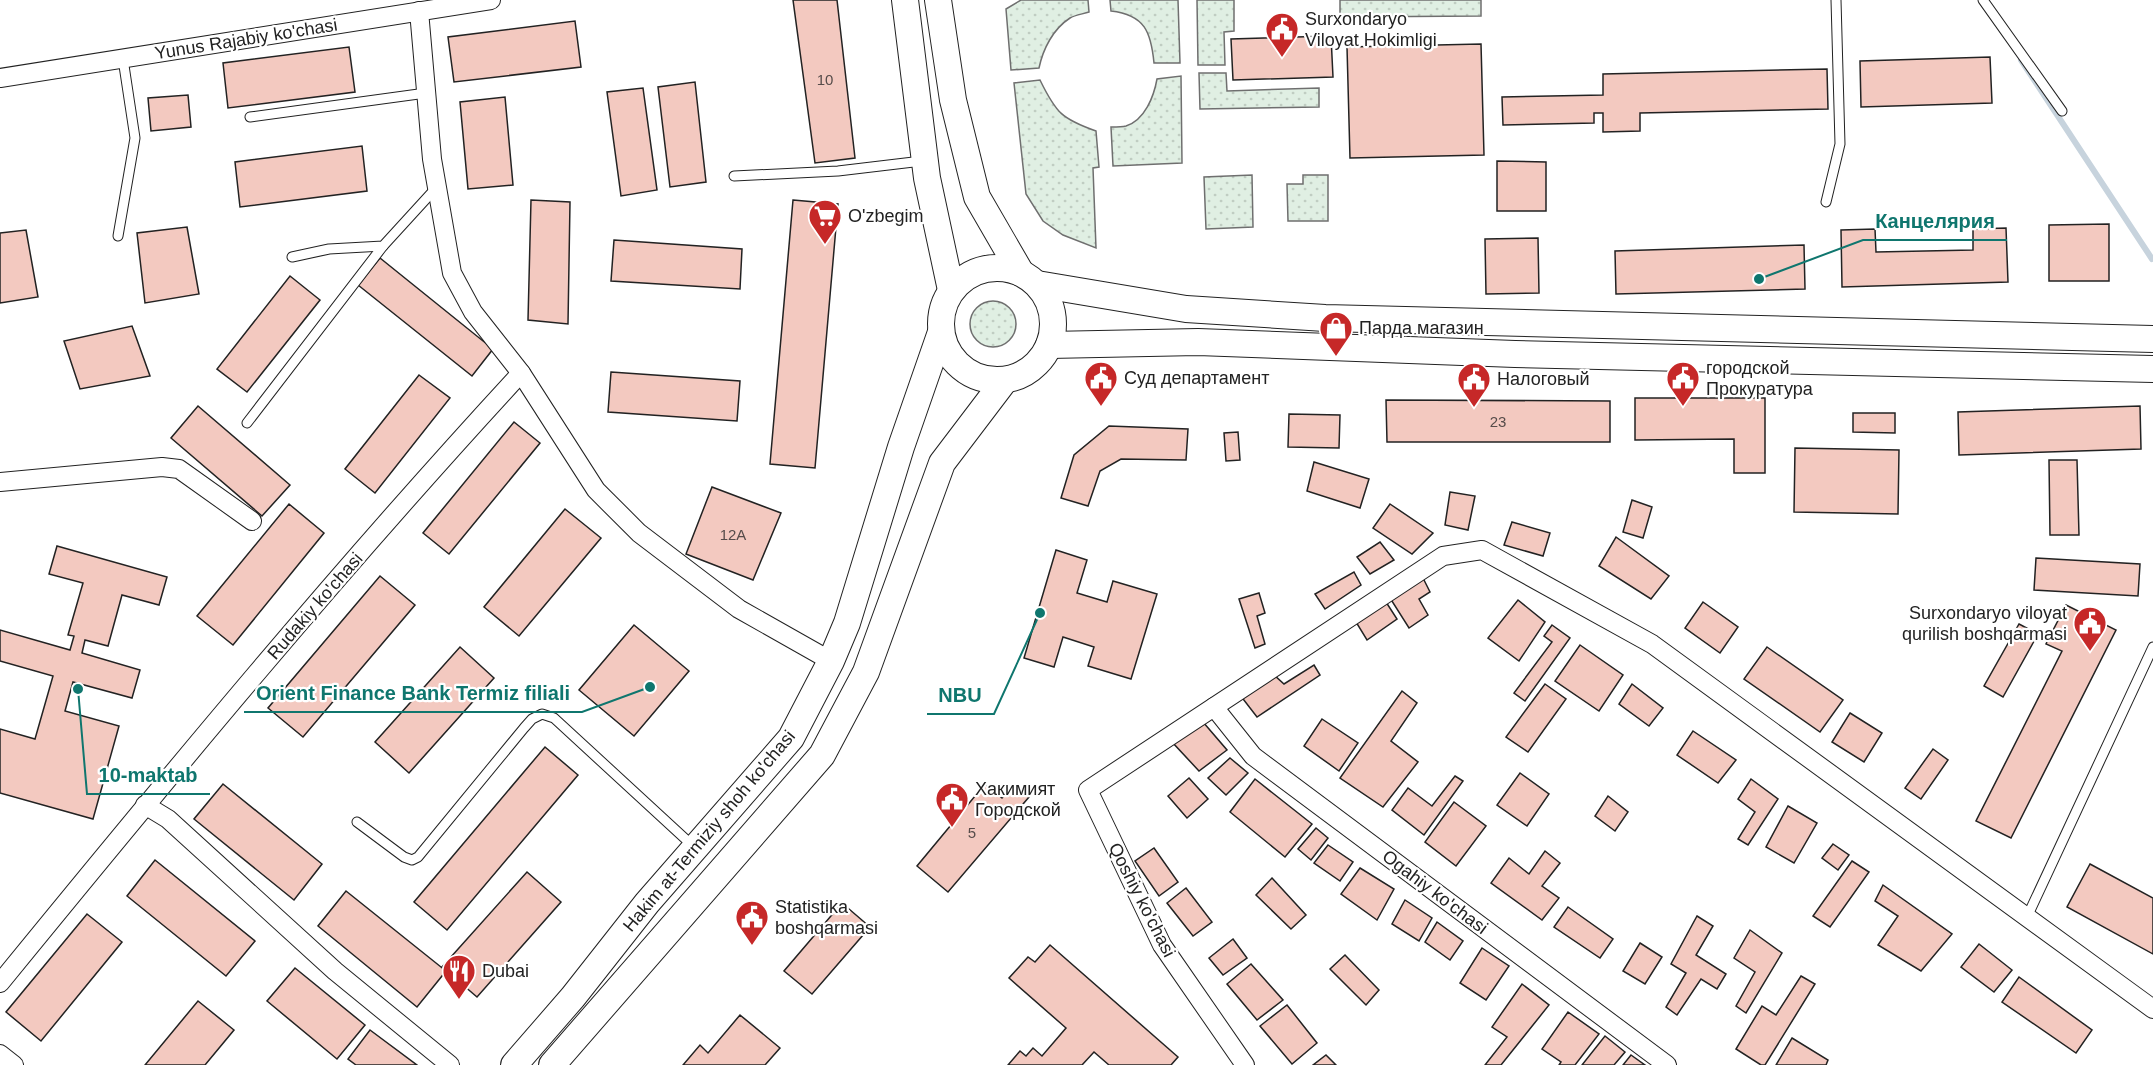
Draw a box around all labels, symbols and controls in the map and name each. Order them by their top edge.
place label: Surxondaryo Viloyat Hokimligi [1305,9,1437,50]
public building icon: Surxondaryo Viloyat Hokimligi [1264,11,1300,58]
street label: Yunus Rajabiy ko'chasi [153,15,339,63]
house number: 10 [817,71,833,88]
supermarket icon: O'zbegim [807,198,843,245]
callout: Канцелярия [1863,202,2007,240]
place label: O'zbegim [848,206,923,226]
text: Канцелярия [1875,210,1995,232]
shop icon: Парда магазин [1318,310,1354,357]
place label: Парда магазин [1359,318,1484,338]
place label: городской Прокуратура [1706,358,1814,399]
public building icon: Суд департамент [1083,360,1119,407]
public building icon: городской Прокуратура [1665,360,1701,407]
public building icon: Налоговый [1456,361,1492,408]
place label: Суд департамент [1124,368,1269,388]
place label: Налоговый [1497,369,1589,389]
house number: 23 [1490,413,1506,430]
house number: 12A [720,526,746,543]
street label: Rudakiy ko'chasi [263,549,367,663]
place label: Surxondaryo viloyat qurilish boshqarmasi [1902,603,2067,644]
public building icon: Surxondaryo viloyat qurilish boshqarmasi [2072,605,2108,652]
callout: Orient Finance Bank Termiz filiali [244,674,582,712]
callout: NBU [927,676,994,714]
text: Orient Finance Bank Termiz filiali [256,682,570,704]
text: NBU [938,684,982,706]
street label: Hakim at-Termiziy shoh ko'chasi [619,726,799,936]
callout: 10-maktab [87,756,210,794]
text: 10-maktab [99,764,197,786]
place label: Хакимият Городской [975,779,1061,820]
public building icon: Хакимият Городской [934,781,970,828]
house number: 5 [968,824,976,841]
street label: Qoshiy ko'chasi [1105,840,1179,960]
street label: Ogahiy ko'chasi [1378,846,1492,938]
place label: Statistika boshqarmasi [775,897,878,938]
public building icon: Statistika boshqarmasi [734,899,770,946]
restaurant icon: Dubai [441,953,477,1000]
place label: Dubai [482,961,529,981]

